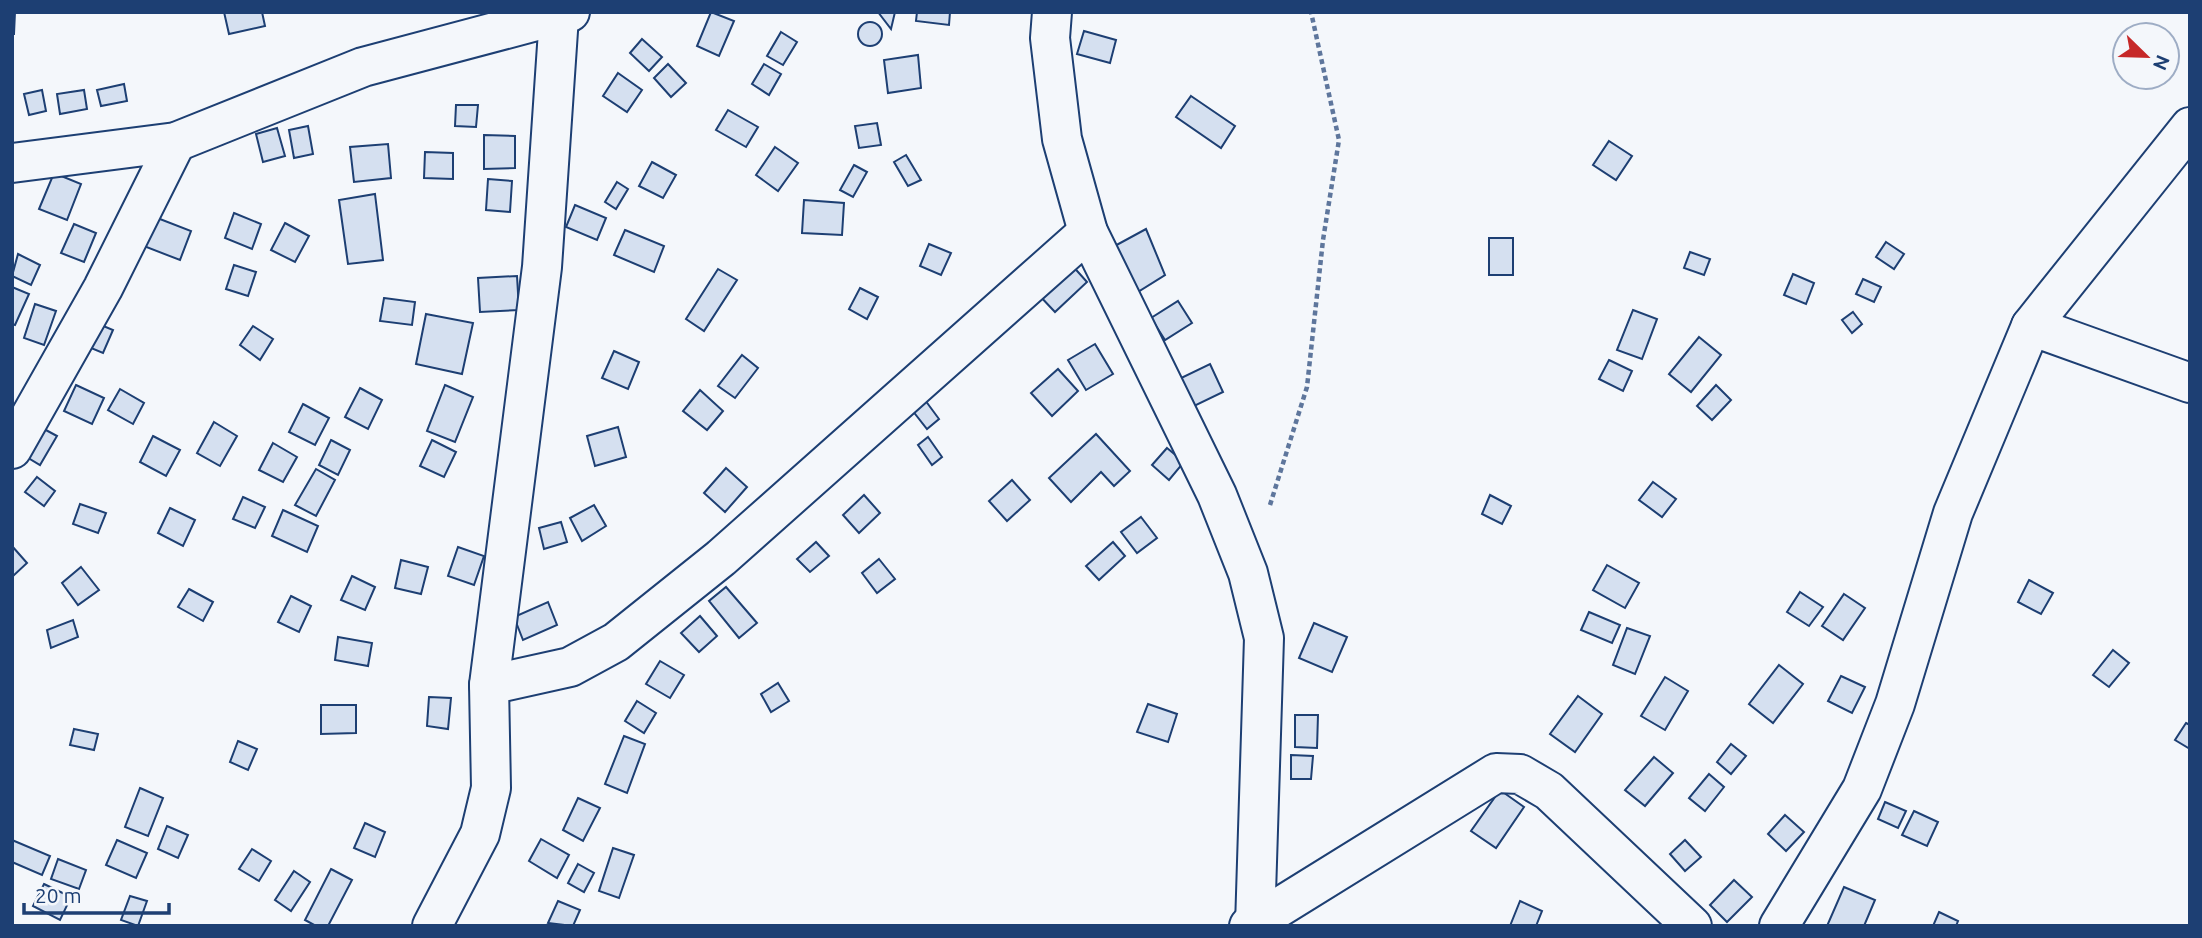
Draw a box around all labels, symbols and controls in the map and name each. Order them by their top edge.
north arrow [2111,21,2181,91]
text: N [2149,52,2175,73]
scale bar [24,872,170,916]
text: 20 m [35,883,82,907]

